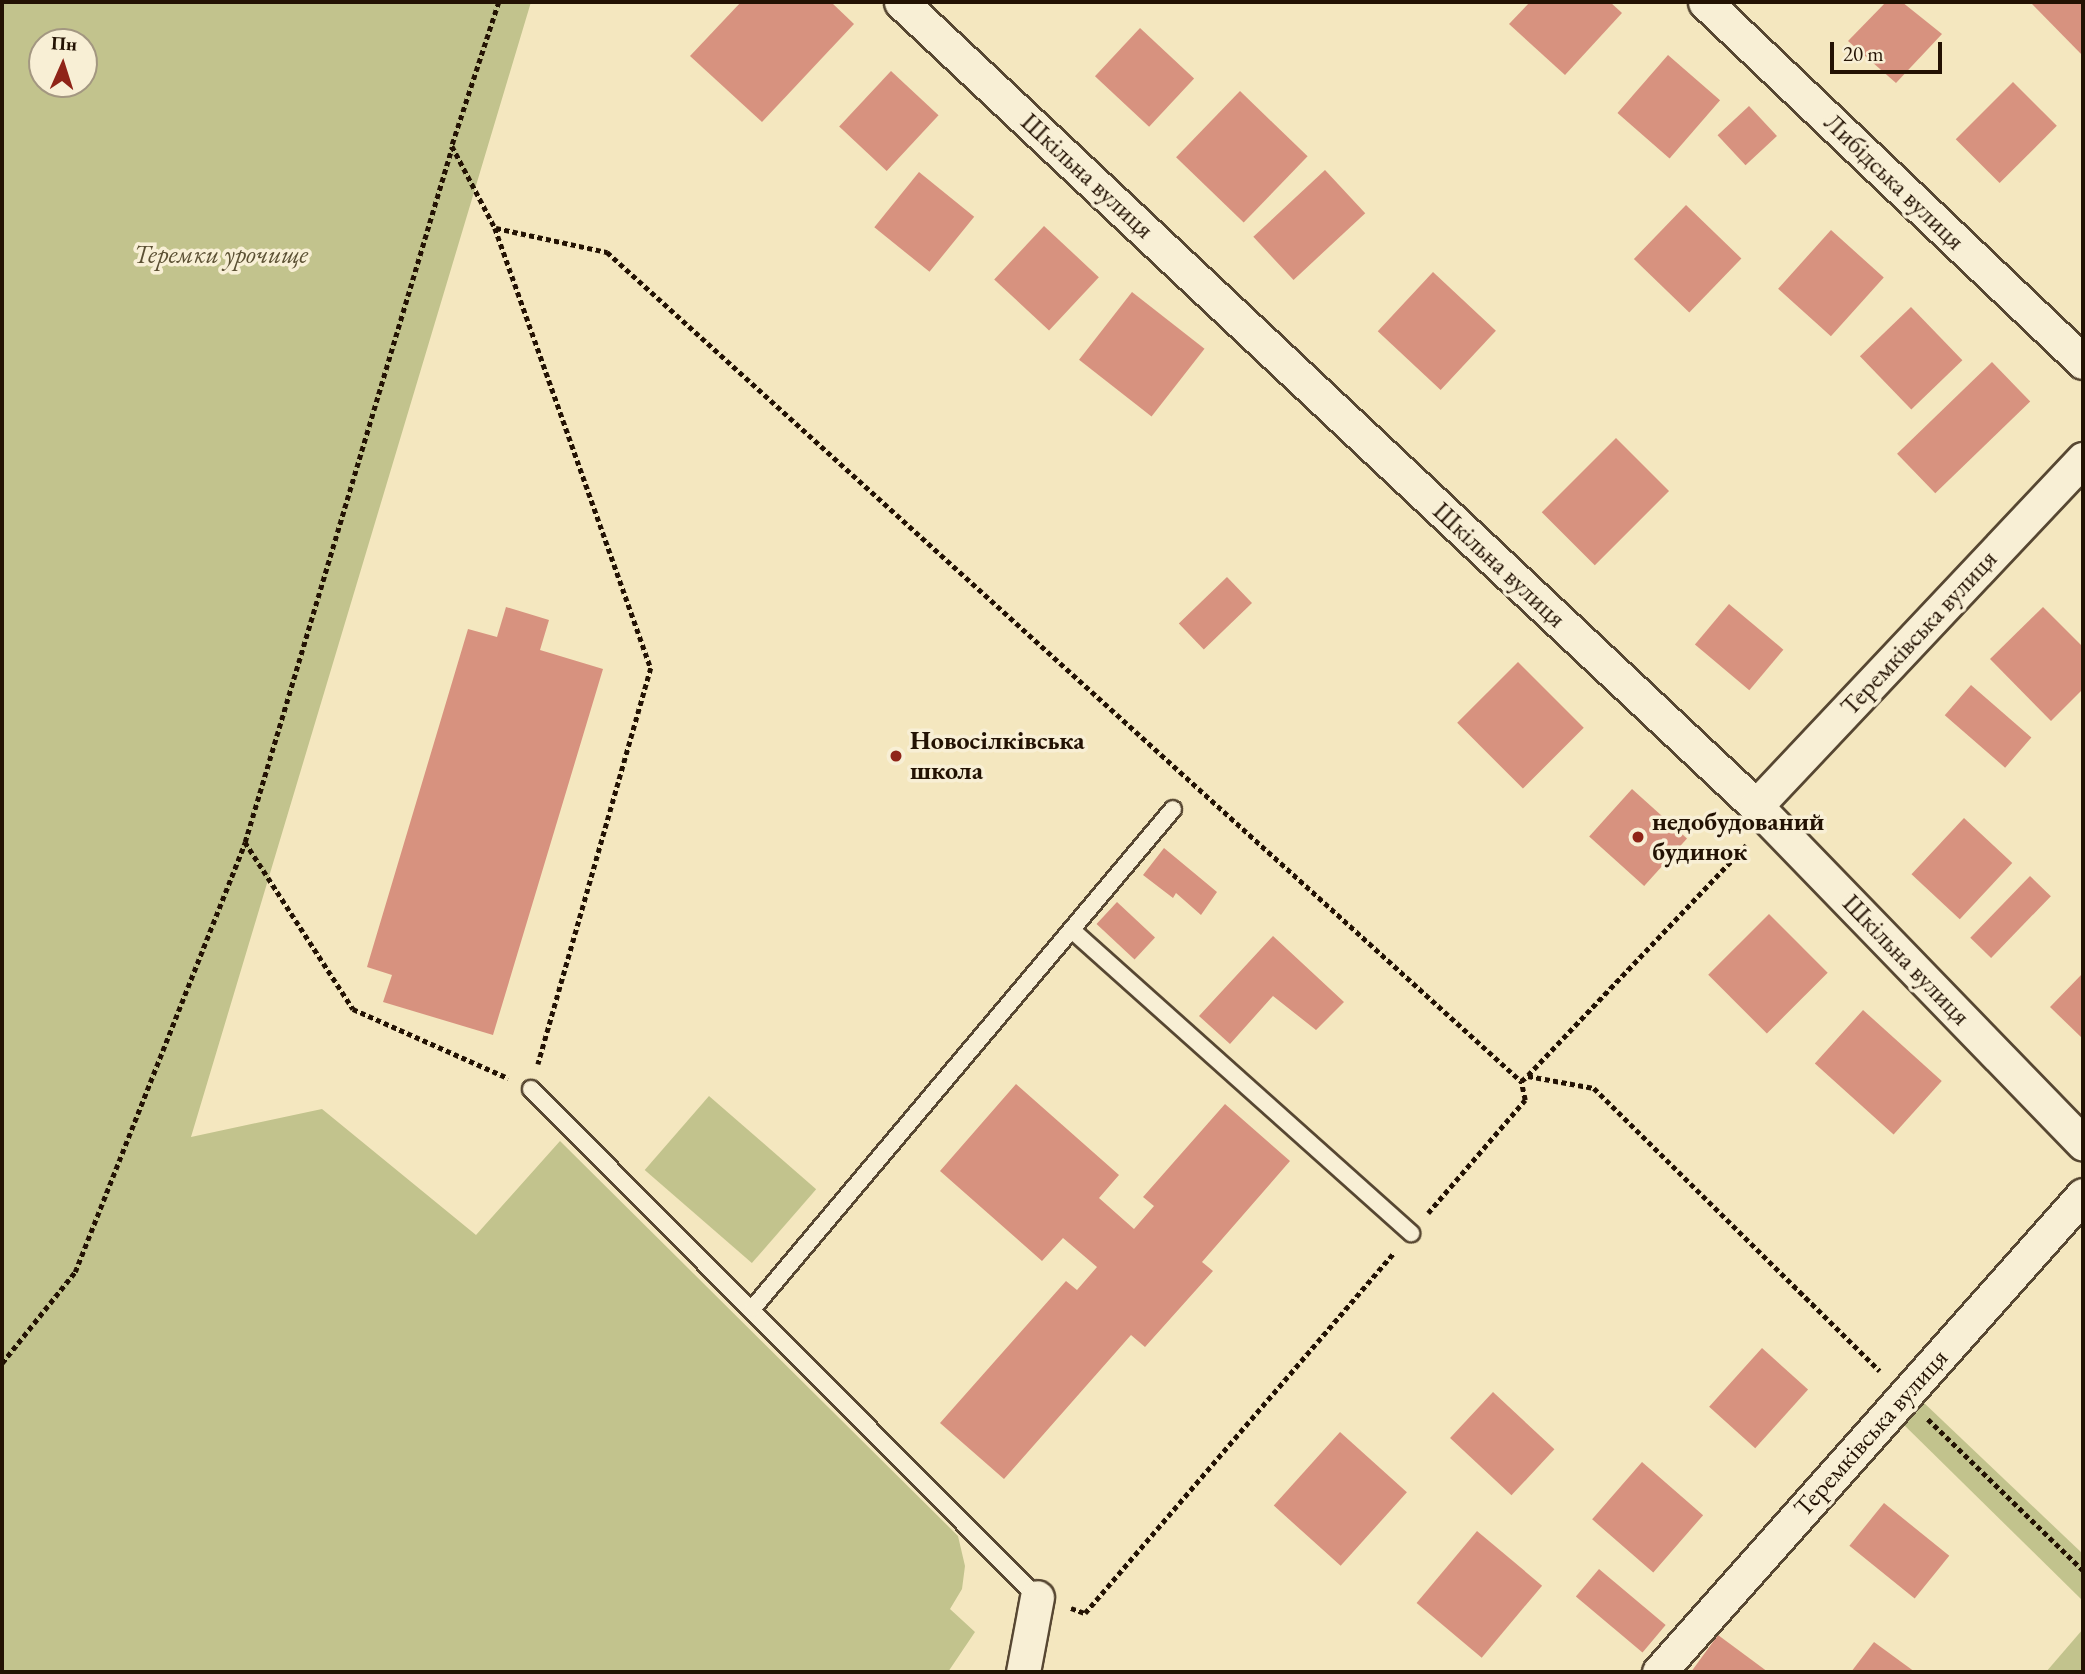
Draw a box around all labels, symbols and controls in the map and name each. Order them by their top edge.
north arrow [28,28,98,98]
scale bar [1833,28,1945,72]
text: Пн [50,30,78,57]
text: 20 m [1843,40,1884,67]
street label: Шкільна вулиця [1014,107,1160,245]
street label: Либідська вулиця [1817,107,1971,257]
park label: Теремки урочище [134,239,308,271]
street label: Шкільна вулиця [1426,496,1572,634]
street label: Теремківська вулиця [1834,544,2004,722]
place label: Новосілківська школа [910,725,1085,786]
marker: Новосілківська школа [888,748,904,764]
place label: недобудований будинок [1652,806,1824,868]
marker: недобудований будинок [1630,829,1646,845]
street label: Шкільна вулиця [1836,888,1976,1032]
street label: Теремківська вулиця [1787,1343,1955,1523]

